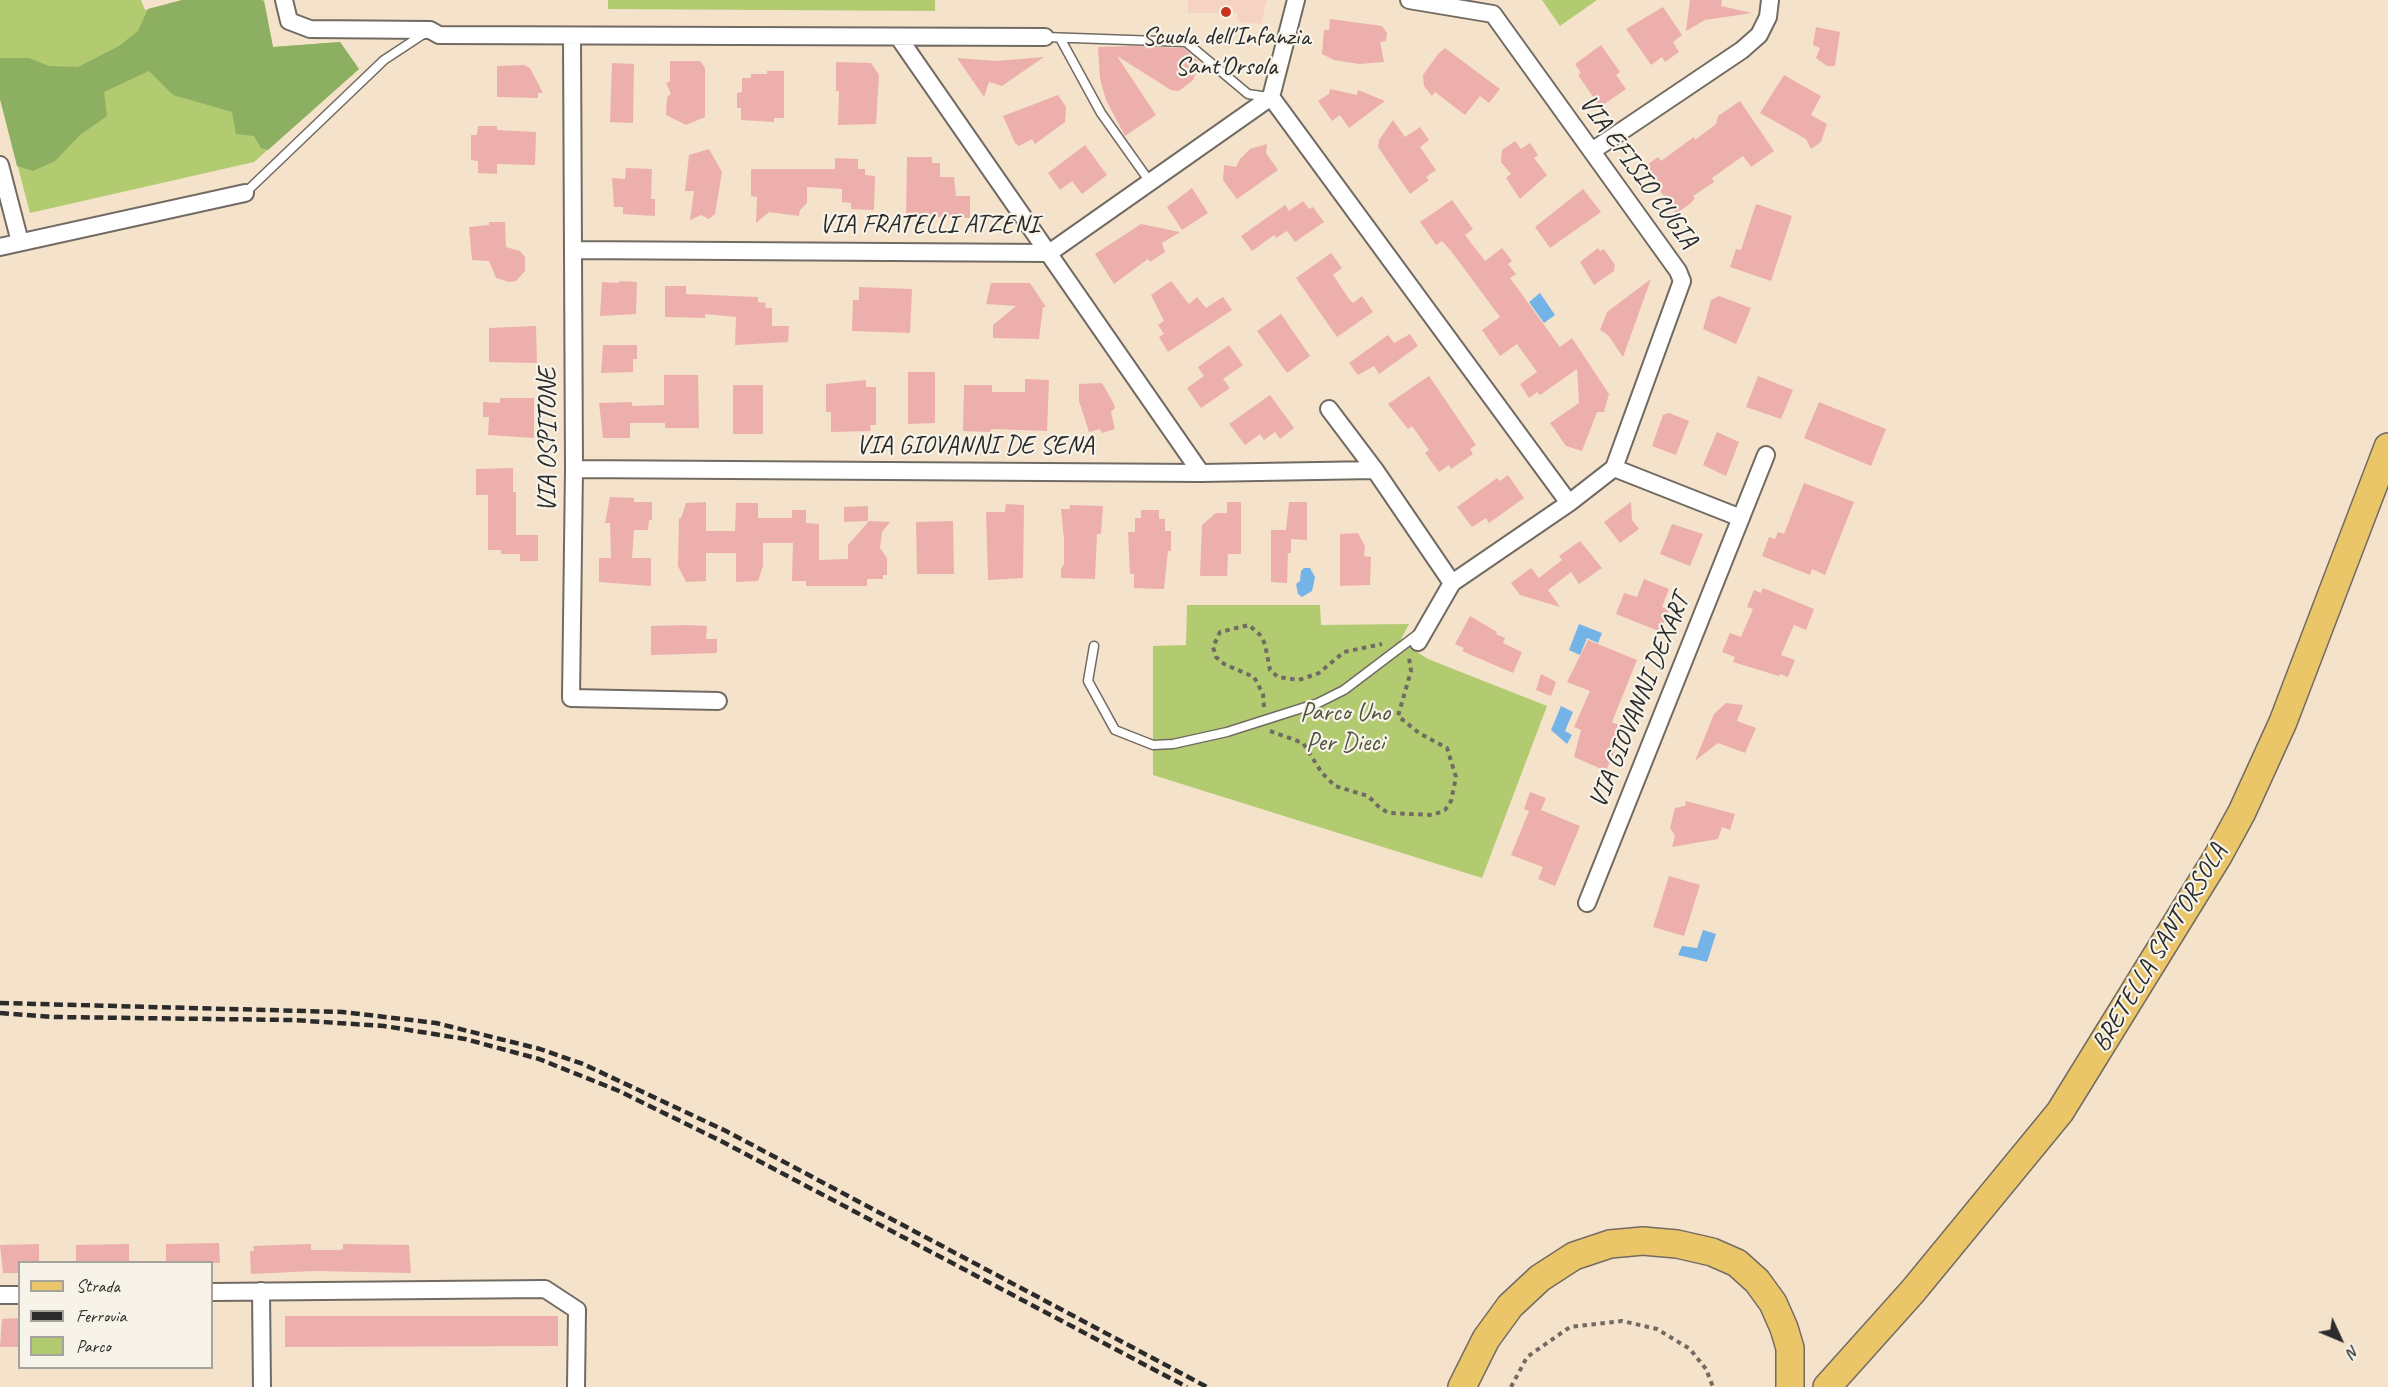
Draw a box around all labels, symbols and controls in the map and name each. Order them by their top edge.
marker: Scuola dell'Infanzia Sant'Orsola [1219,5,1233,19]
place label: Scuola dell'Infanzia Sant'Orsola [1142,21,1310,82]
street label: VIA EFISIO CUGIA [1572,89,1704,255]
street label: VIA FRATELLI ATZENI [819,209,1039,241]
street label: VIA OSPITONE [532,368,564,512]
street label: VIA GIOVANNI DE SENA [856,430,1094,462]
street label: VIA GIOVANNI DEXART [1583,590,1697,812]
park label: Parco Uno Per Dieci [1300,697,1390,758]
street label: BRETELLA SANT'ORSOLA [2086,838,2234,1058]
legend [18,1261,213,1369]
text: Strada [76,1275,120,1297]
text: Ferrovia [76,1305,126,1327]
north arrow [2310,1309,2370,1369]
text: Parco [76,1335,111,1357]
text: N [2342,1341,2364,1362]

